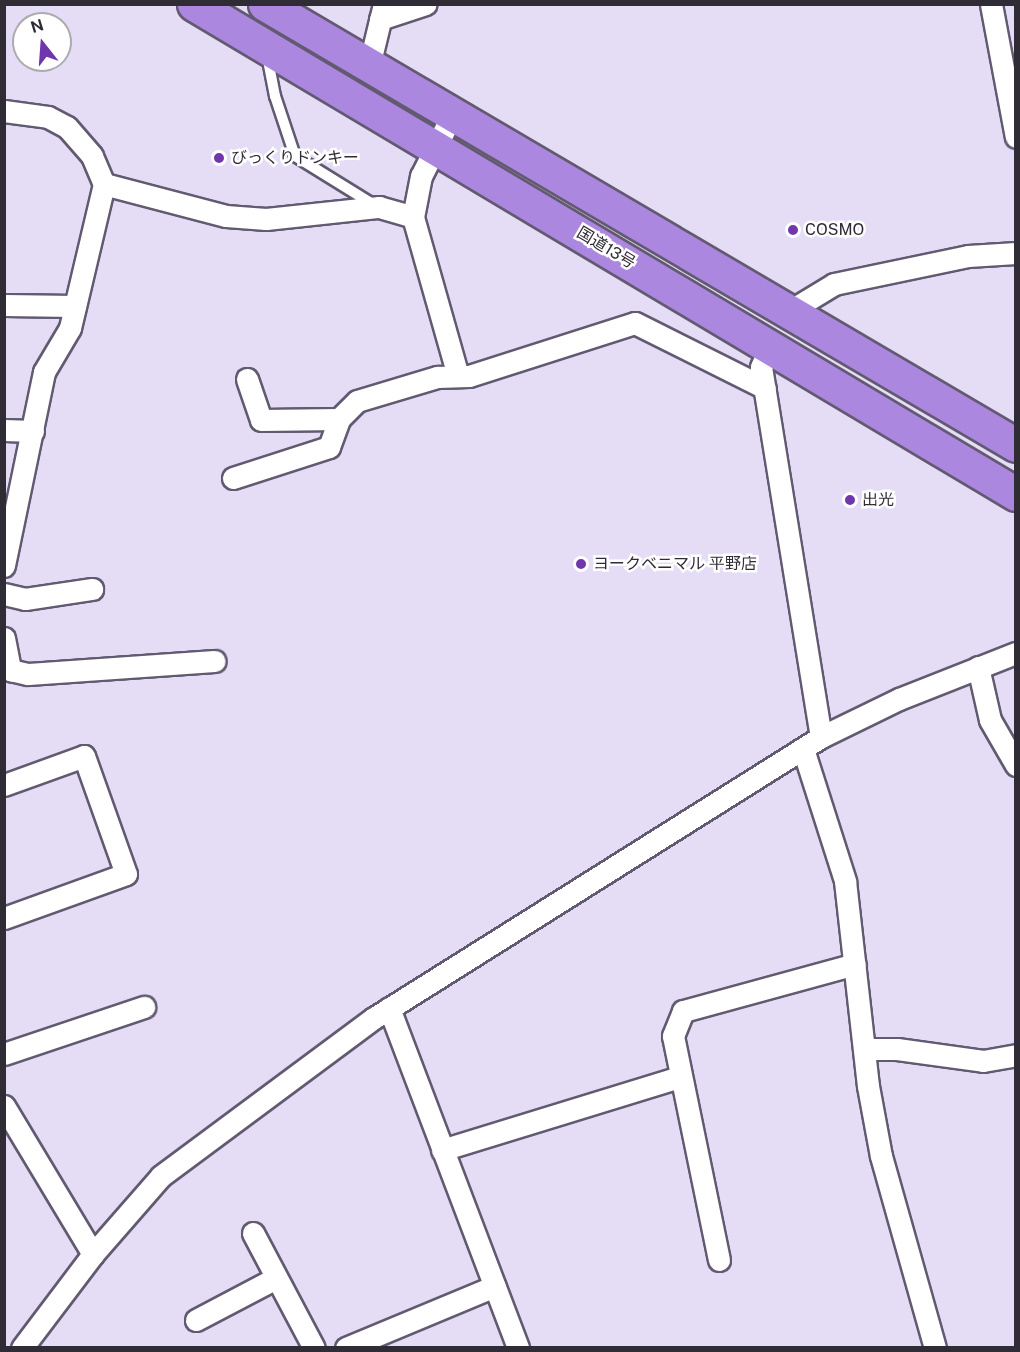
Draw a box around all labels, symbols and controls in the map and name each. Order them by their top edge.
north arrow [12,12,72,72]
text: N [28,15,46,37]
place label: びっくりドンキー [231,148,359,168]
marker: びっくりドンキー [212,151,226,165]
place label: COSMO [805,220,864,240]
street label: 国道13号 [573,223,639,273]
marker: COSMO [786,223,800,237]
place label: 出光 [862,490,894,510]
marker: 出光 [843,493,857,507]
place label: ヨークベニマル 平野店 [593,554,757,574]
marker: ヨークベニマル 平野店 [574,557,588,571]

